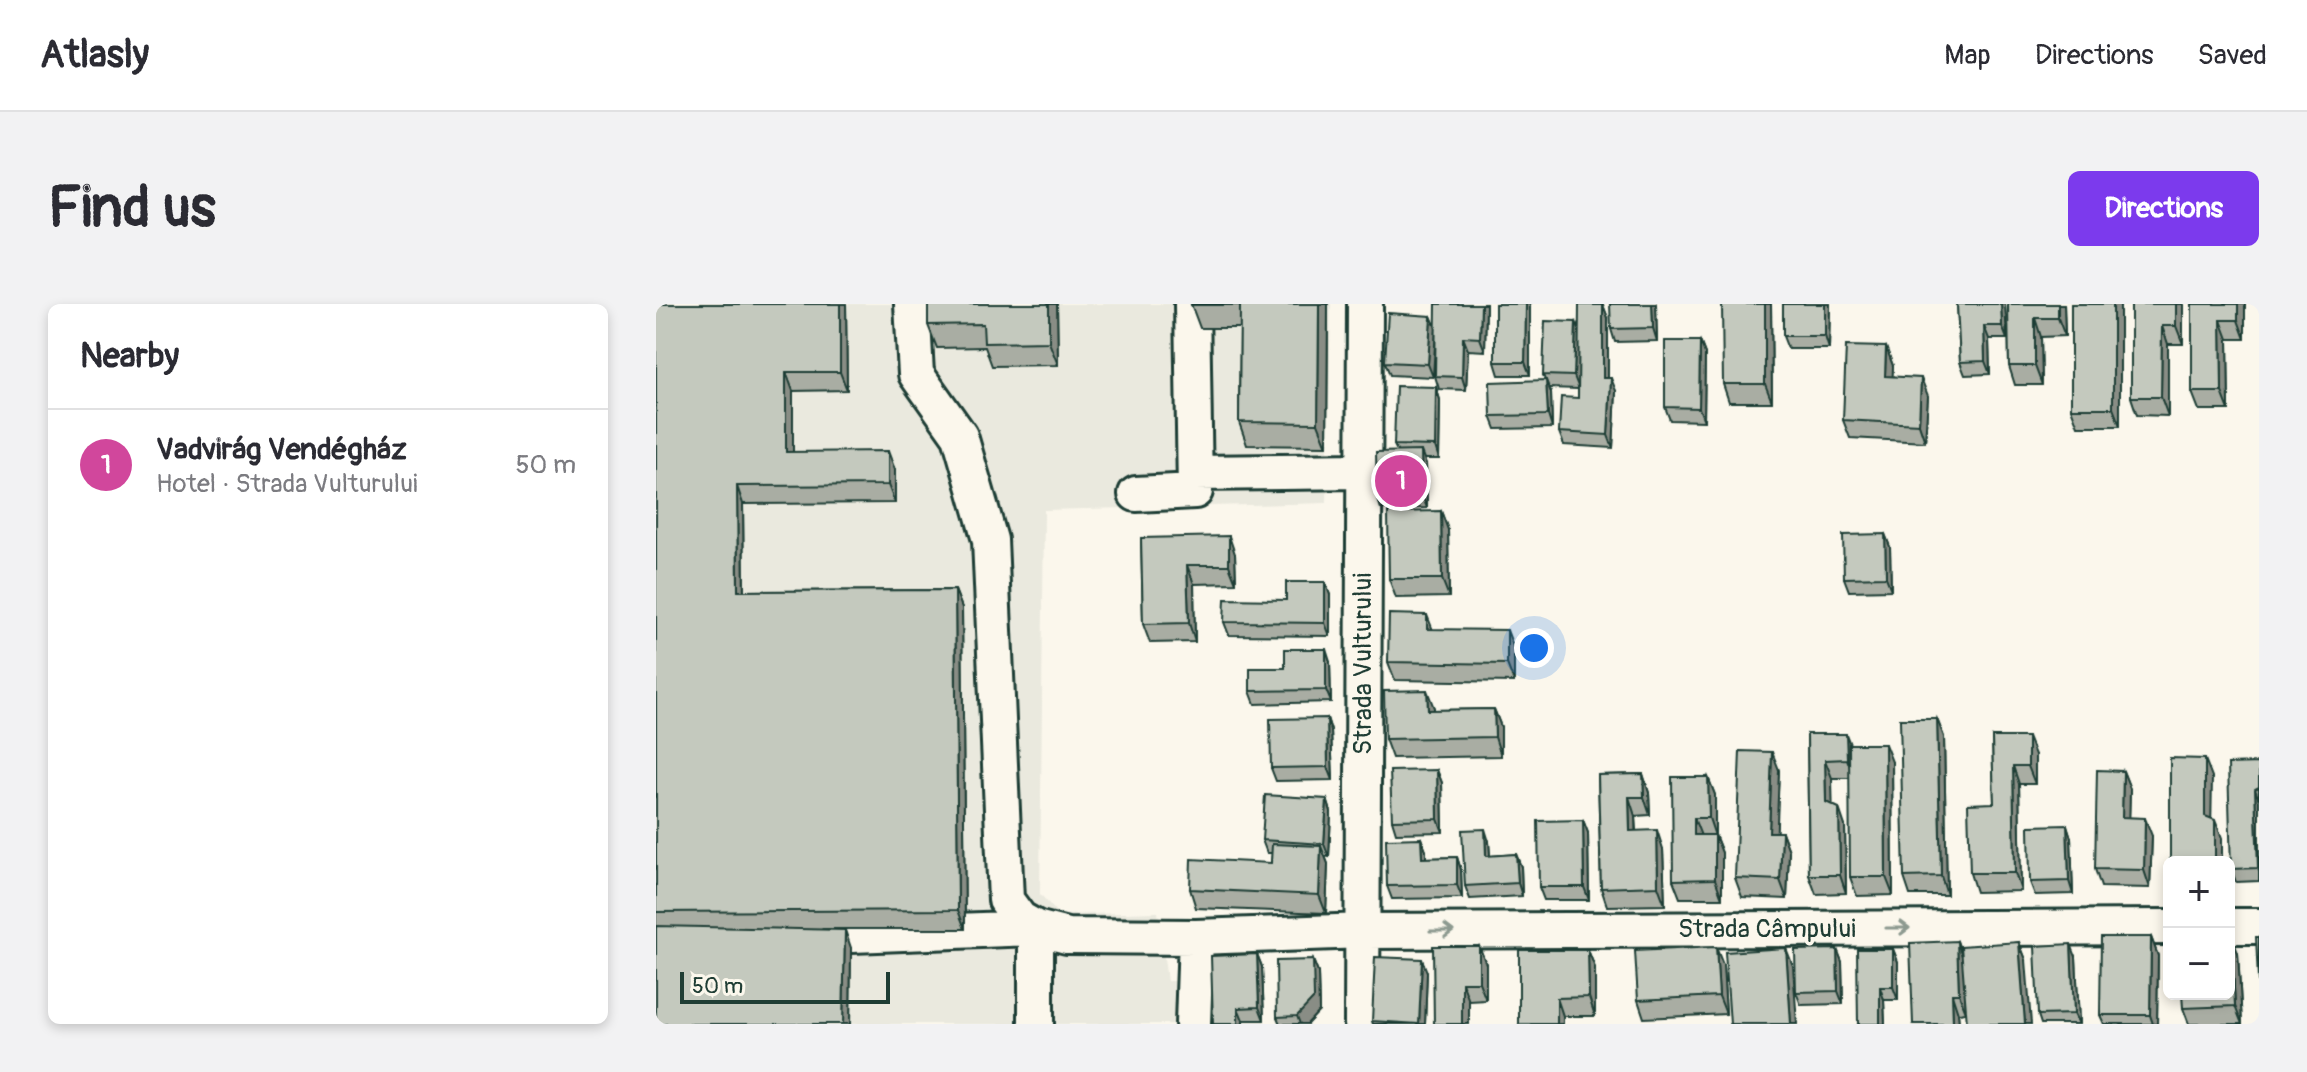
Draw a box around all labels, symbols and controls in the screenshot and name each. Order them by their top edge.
text: Atlasly [40,31,149,79]
text: Map [1944,38,1991,73]
text: Directions [2035,38,2154,73]
text: Saved [2198,38,2267,73]
button: Directions [2068,171,2259,246]
text: Find us [48,174,216,243]
text: Nearby [80,335,179,378]
text: Vadvirág Vendégház [156,431,407,468]
text: 1 [101,449,111,481]
text: 50 m [515,449,576,481]
pin: 1 [1375,451,1427,511]
text: Hotel · Strada Vulturului [156,468,418,500]
street label: Strada Vulturului [1347,573,1379,755]
your location [1514,628,1554,668]
map controls [2163,856,2235,1000]
button: + [2163,856,2235,928]
street label: Strada Câmpului [1678,913,1856,945]
one-way arrow [1884,920,1911,936]
one-way arrow [1428,923,1455,939]
button: − [2163,928,2235,1000]
scale bar [680,968,890,1004]
text: 50 m [692,972,743,1000]

